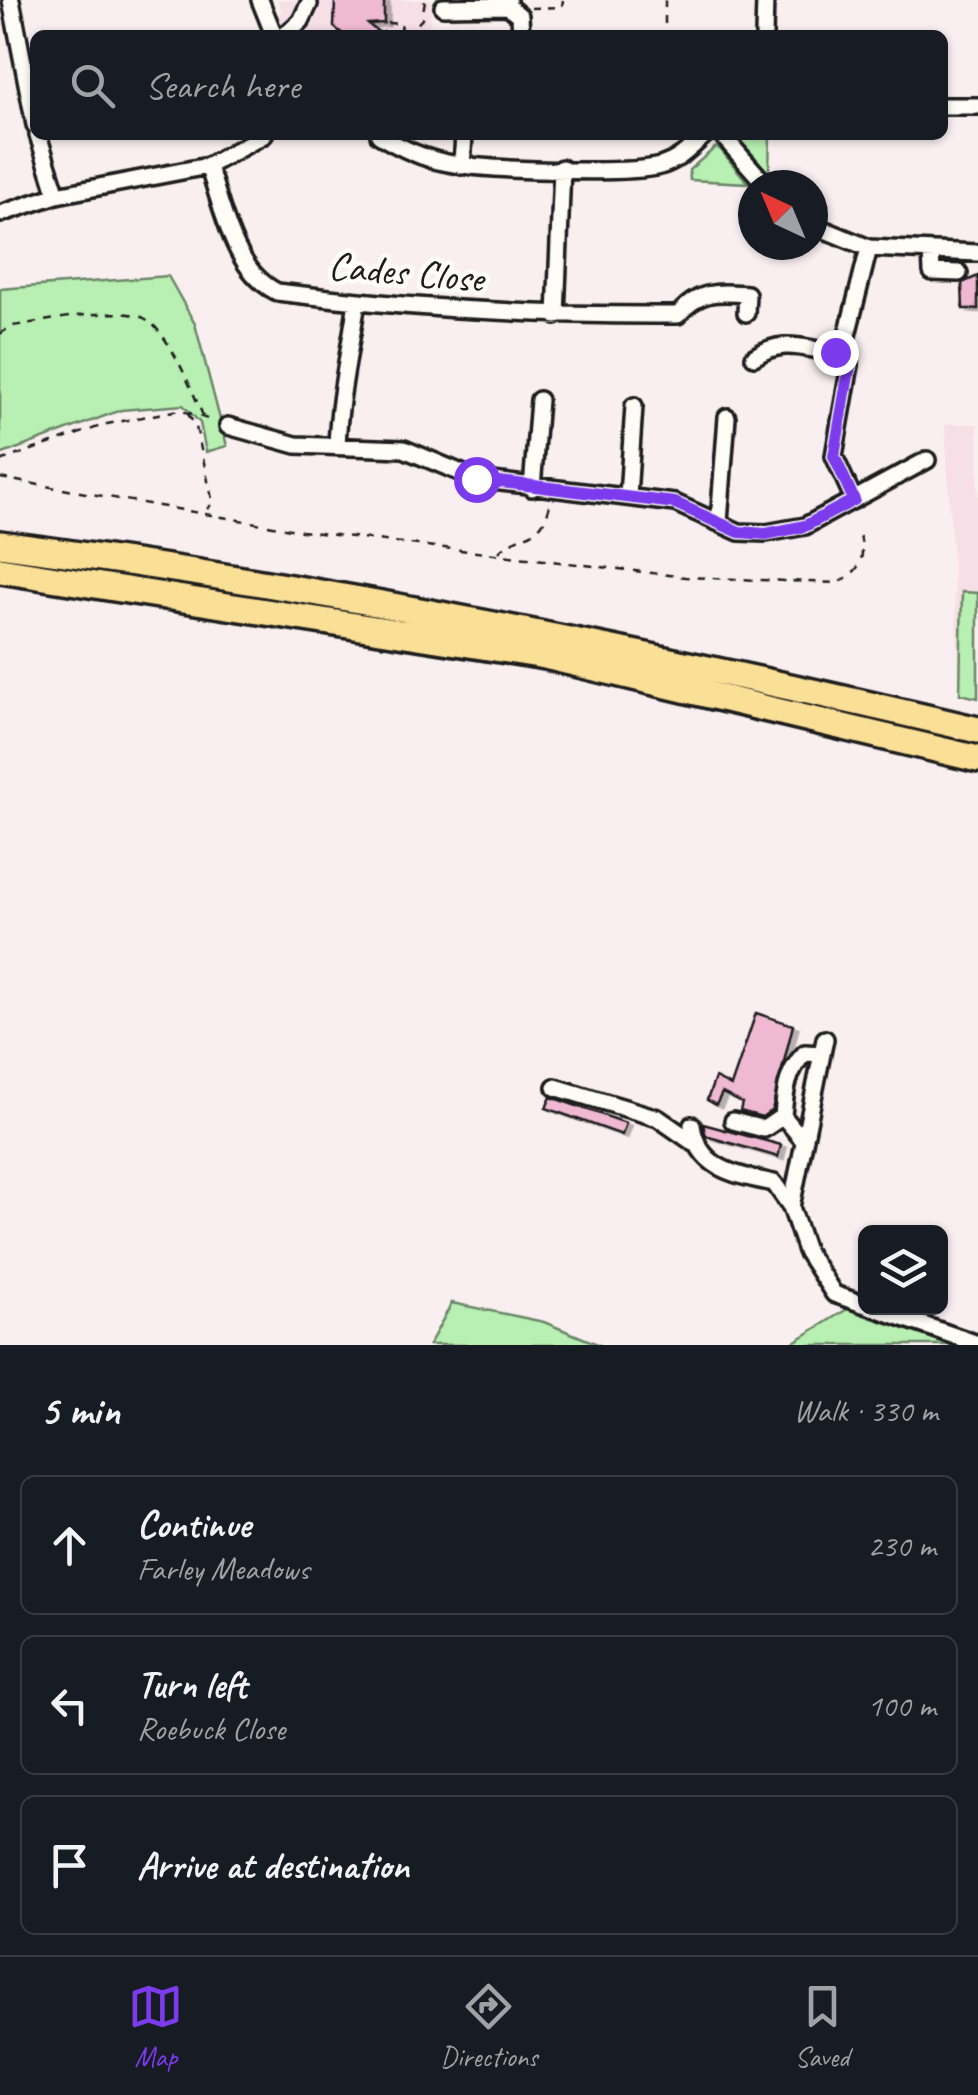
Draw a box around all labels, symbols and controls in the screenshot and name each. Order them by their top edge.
search box [30,30,948,140]
icon: search [65,58,120,113]
text: Search here [145,62,300,109]
north arrow [738,170,828,260]
street label: Cades Close [327,240,488,304]
route end [813,330,859,376]
route start [454,457,500,503]
map controls [858,1225,948,1315]
button: layers [858,1225,948,1315]
text: 5 min [40,1384,120,1437]
text: Walk · 330 m [794,1390,938,1431]
text: Continue [137,1501,251,1548]
icon: ahead [42,1518,97,1573]
text: 230 m [867,1525,936,1566]
text: Farley Meadows [137,1548,309,1589]
text: Turn left [137,1661,247,1708]
icon: left [42,1678,97,1733]
text: 100 m [867,1685,936,1726]
text: Roebuck Close [137,1708,285,1749]
icon: arrive [42,1838,97,1893]
text: Arrive at destination [137,1842,409,1889]
tab: Map [128,1979,183,2074]
tab: Directions [440,1979,538,2074]
tab: Saved [795,1979,850,2074]

